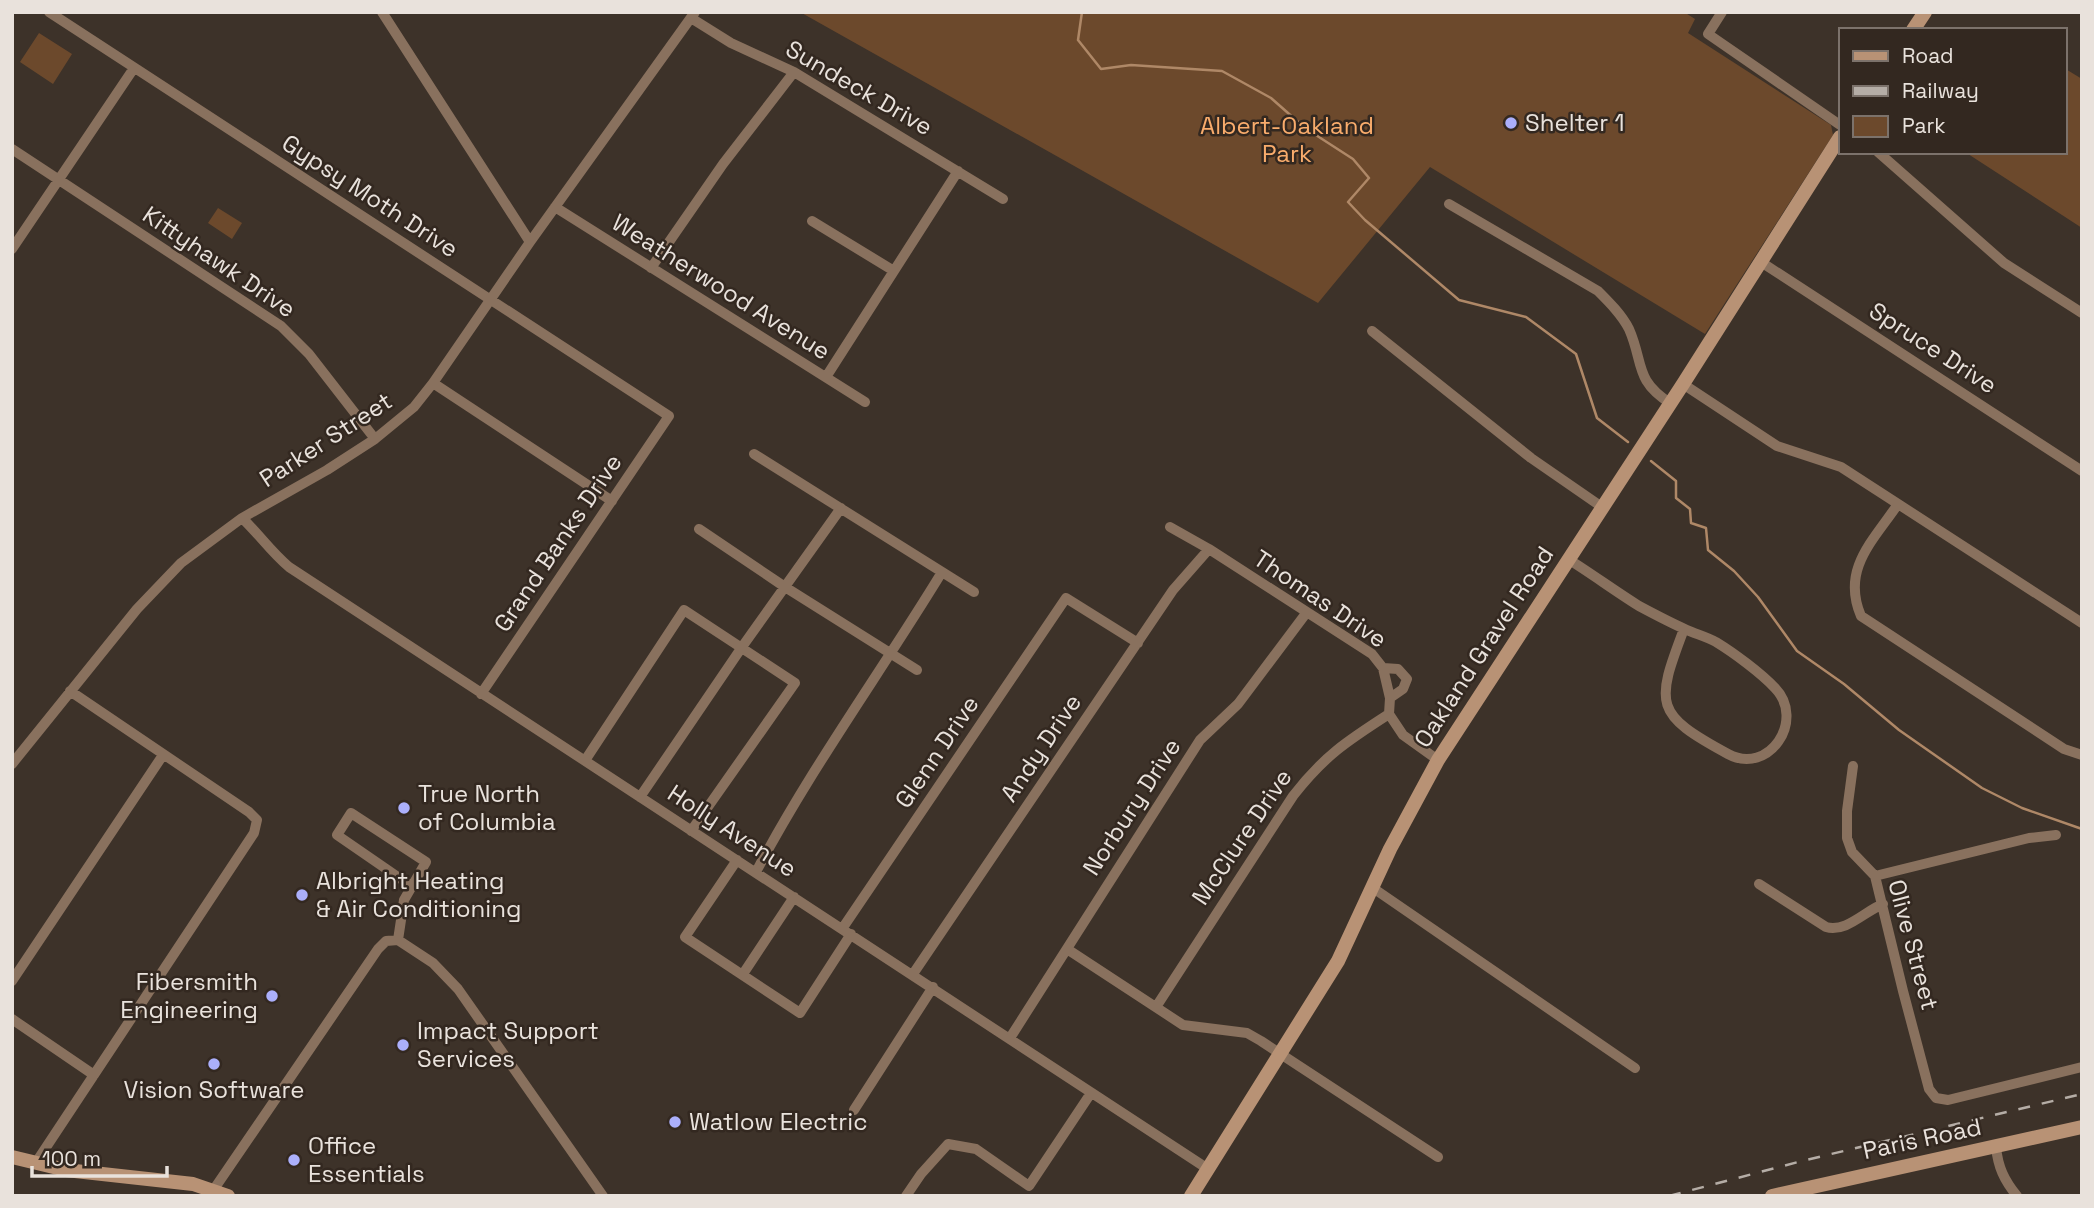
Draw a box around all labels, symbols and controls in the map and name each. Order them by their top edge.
legend [1839,28,2066,154]
street label: Sundeck Drive [780,33,938,142]
text: Road [1902,42,1954,69]
text: Railway [1902,77,1979,104]
place label: Shelter 1 [1525,107,1625,138]
park label: Albert-Oakland Park [1200,110,1374,169]
text: Park [1902,112,1946,139]
marker: Shelter 1 [1503,115,1519,131]
street label: Gypsy Moth Drive [276,127,464,264]
street label: Kittyhawk Drive [137,199,302,324]
street label: Weatherwood Avenue [606,207,836,366]
street label: Spruce Drive [1864,295,2003,400]
street label: Parker Street [254,385,398,494]
street label: Grand Banks Drive [487,448,629,638]
street label: Oakland Gravel Road [1407,540,1560,753]
street label: Thomas Drive [1248,543,1393,655]
street label: Andy Drive [993,688,1088,808]
street label: Glenn Drive [888,690,986,814]
street label: Norbury Drive [1076,732,1187,881]
street label: McClure Drive [1185,763,1298,911]
street label: Holly Avenue [662,777,803,884]
place label: True North of Columbia [418,778,556,837]
marker: True North of Columbia [396,800,412,816]
place label: Albright Heating & Air Conditioning [316,865,521,924]
street label: Olive Street [1881,876,1946,1014]
marker: Albright Heating & Air Conditioning [294,887,310,903]
place label: Fibersmith Engineering [120,966,258,1025]
marker: Fibersmith Engineering [264,988,280,1004]
place label: Impact Support Services [417,1015,599,1074]
marker: Impact Support Services [395,1037,411,1053]
marker: Vision Software [206,1056,222,1072]
place label: Vision Software [124,1074,304,1105]
place label: Watlow Electric [689,1106,868,1137]
street label: Paris Road [1860,1111,1984,1166]
marker: Watlow Electric [667,1114,683,1130]
place label: Office Essentials [308,1130,425,1189]
scale bar [32,1134,166,1178]
text: 100 m [42,1145,101,1172]
marker: Office Essentials [286,1152,302,1168]

